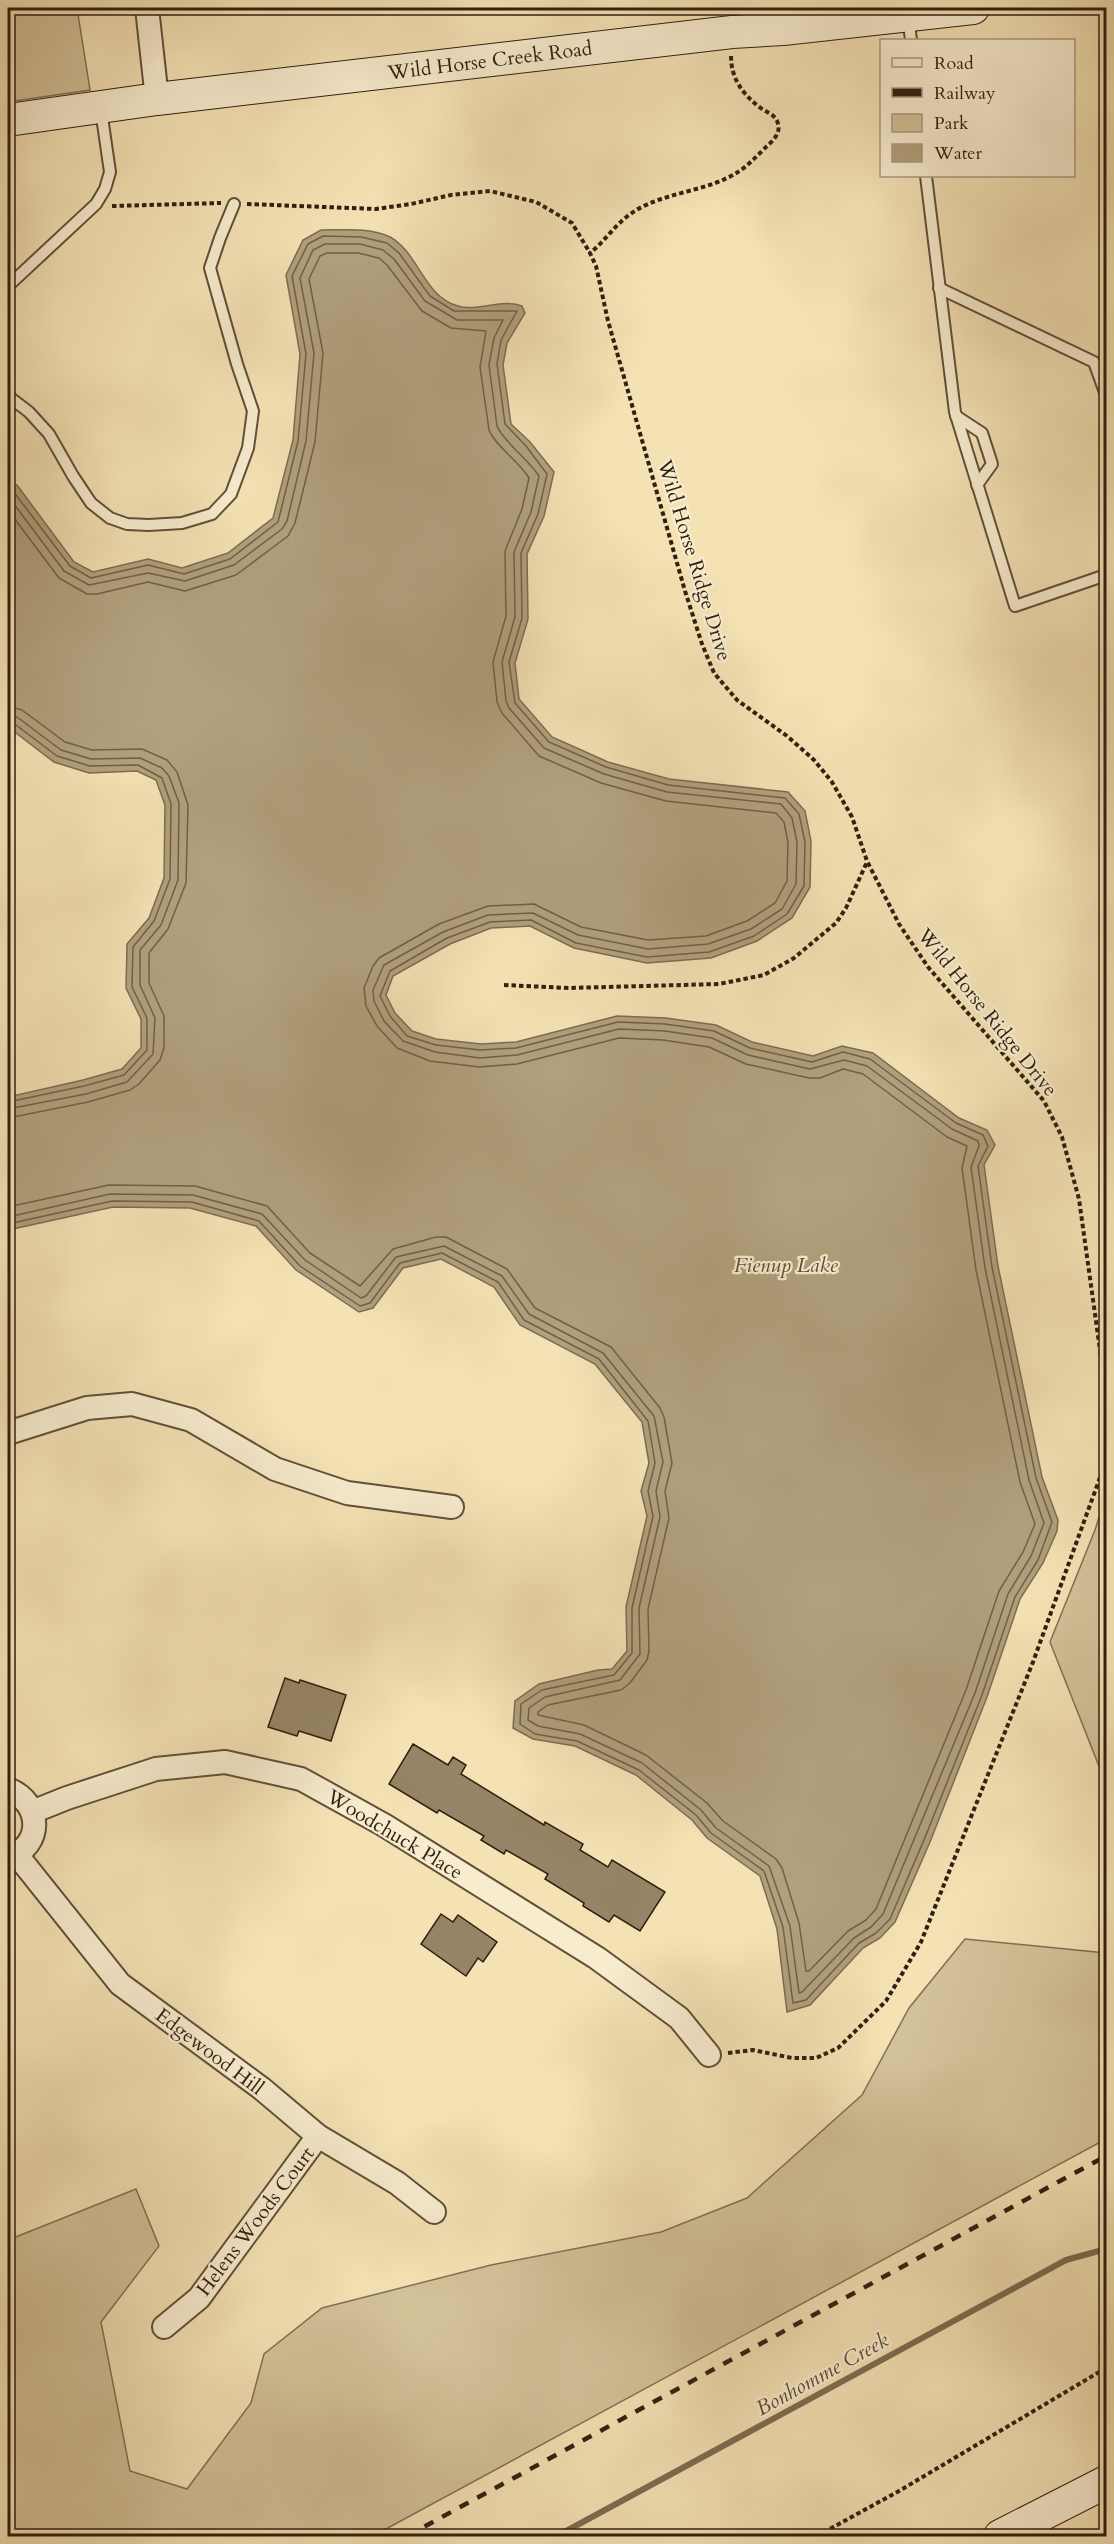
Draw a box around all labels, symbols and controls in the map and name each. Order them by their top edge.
street label: Wild Horse Creek Road [385,35,594,87]
legend [880,39,1075,177]
text: Road [934,51,974,76]
text: Railway [934,81,996,106]
text: Park [934,111,969,136]
text: Water [933,141,983,166]
street label: Wild Horse Ridge Drive [651,455,738,664]
street label: Wild Horse Ridge Drive [911,922,1064,1102]
water label: Fienup Lake [734,1251,839,1280]
street label: Woodchuck Place [321,1783,468,1886]
street label: Edgewood Hill [150,2002,270,2101]
street label: Helens Woods Court [190,2141,321,2302]
water label: Bonhomme Creek [751,2326,894,2423]

